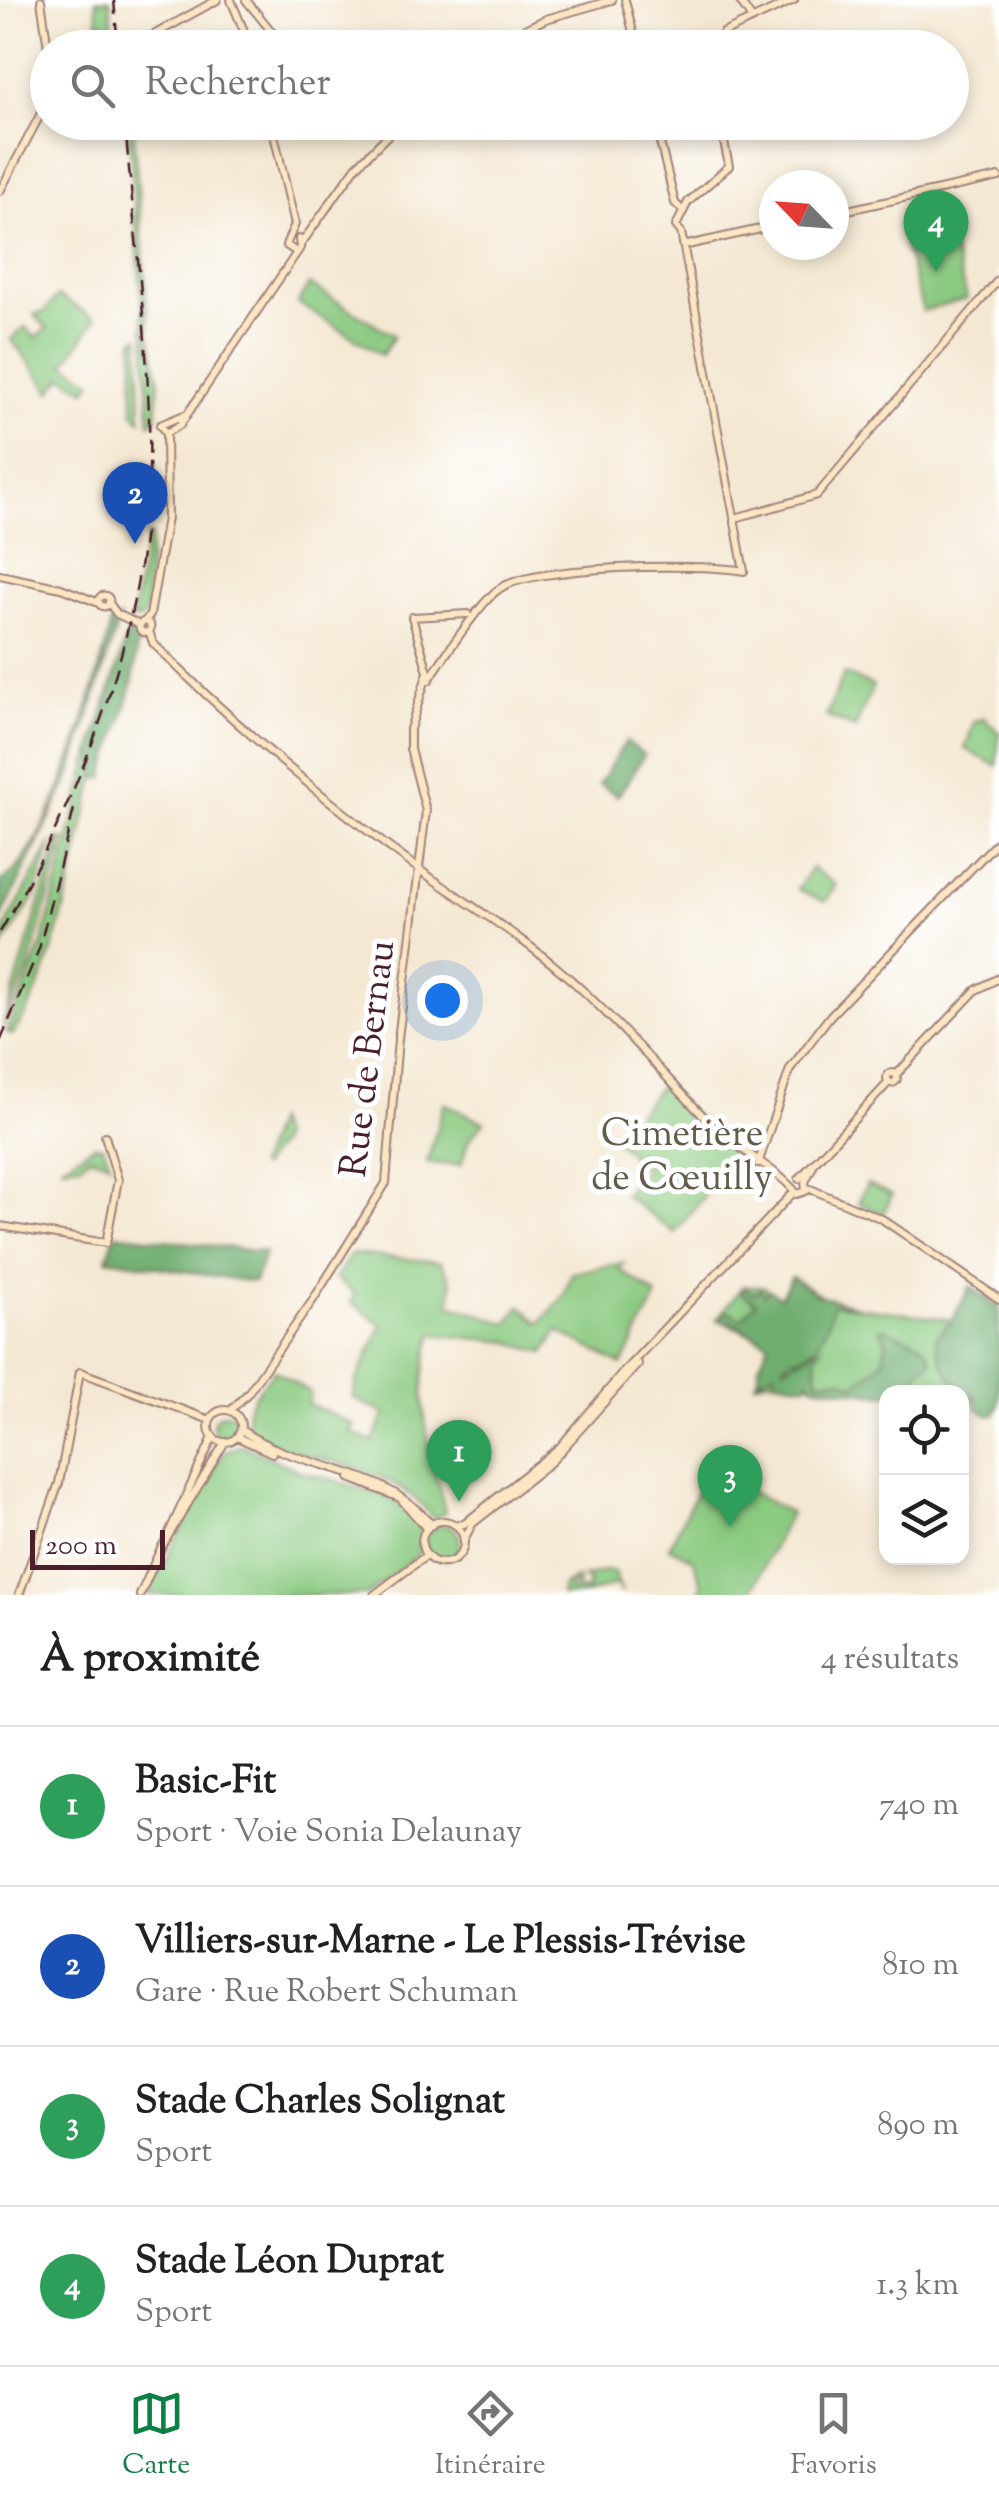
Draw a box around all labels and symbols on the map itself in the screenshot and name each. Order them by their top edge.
north arrow [759,170,849,260]
pin: 4 [904,190,968,272]
pin: 2 [102,462,168,544]
street label: Rue de Bernau [329,937,411,1180]
your location [417,975,468,1026]
park label: Cimetière de Cœuilly [591,1109,773,1207]
pin: 1 [426,1420,492,1502]
pin: 3 [698,1444,762,1527]
scale bar [30,1525,165,1570]

